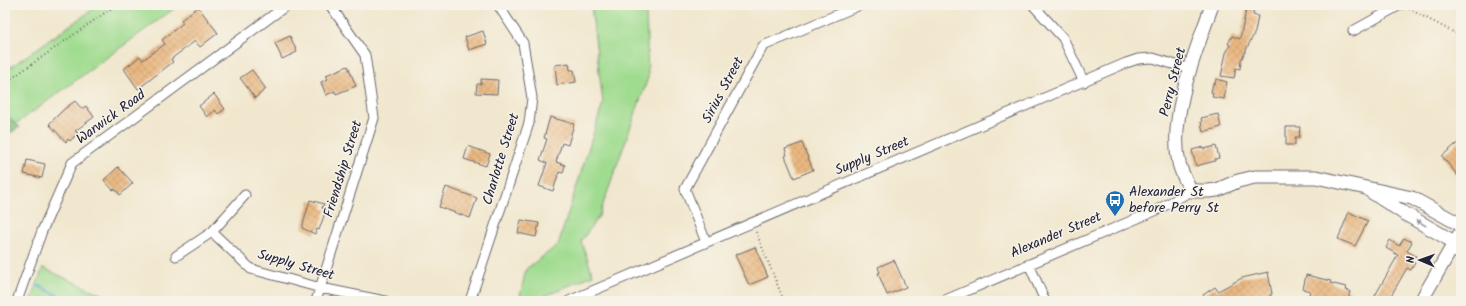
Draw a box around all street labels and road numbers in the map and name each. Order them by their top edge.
street label: Perry Street [1154,44,1192,119]
street label: Sirius Street [696,52,750,127]
street label: Warwick Road [72,84,151,150]
street label: Charlotte Street [477,110,526,208]
street label: Friendship Street [318,117,368,220]
street label: Supply Street [831,130,913,181]
street label: Alexander Street [1007,206,1106,264]
street label: Supply Street [255,244,337,287]

